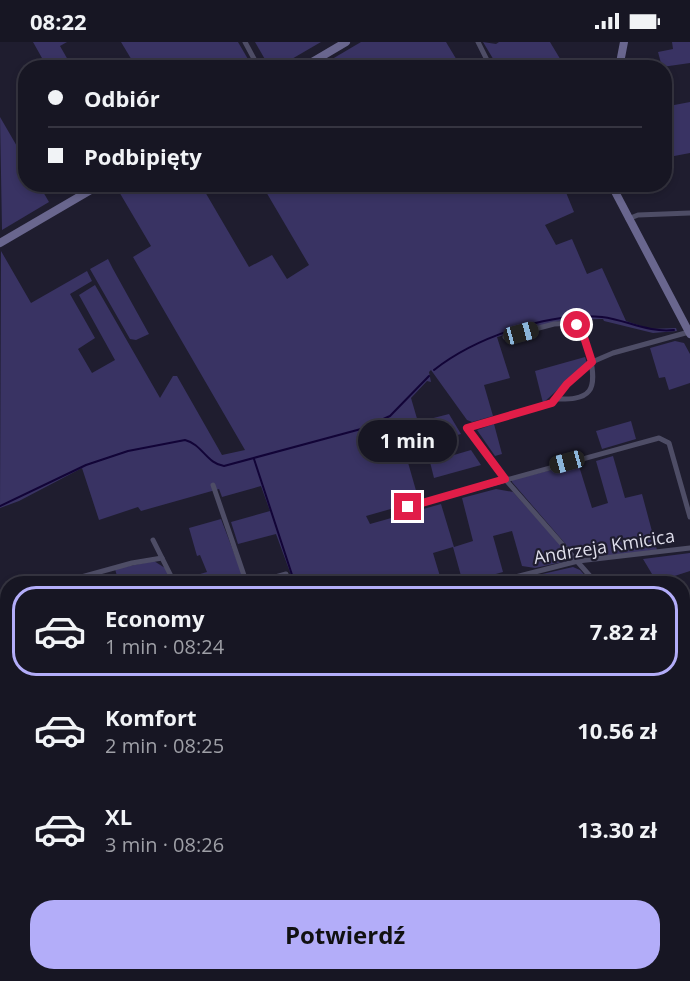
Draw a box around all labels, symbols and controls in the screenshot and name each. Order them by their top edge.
text: 08:22 [30,6,87,36]
text: Odbiór [84,83,160,113]
text: Podbipięty [84,141,202,171]
route start [563,311,590,338]
car [501,320,541,346]
callout: 1 min [358,420,458,462]
text: 1 min [380,427,435,454]
car [547,449,587,475]
route end [394,493,421,520]
street label: Andrzeja Kmicica [532,523,676,569]
text: Economy [105,603,204,633]
icon: car [33,604,87,658]
text: 7.82 zł [590,616,657,646]
text: 1 min · 08:24 [105,633,224,660]
text: Komfort [105,702,197,732]
icon: car [33,703,87,757]
text: 10.56 zł [577,715,657,745]
text: 2 min · 08:25 [105,732,224,759]
text: XL [105,801,132,831]
icon: car [33,802,87,856]
text: 13.30 zł [577,814,657,844]
text: 3 min · 08:26 [105,831,224,858]
button: Potwierdź [30,900,660,969]

